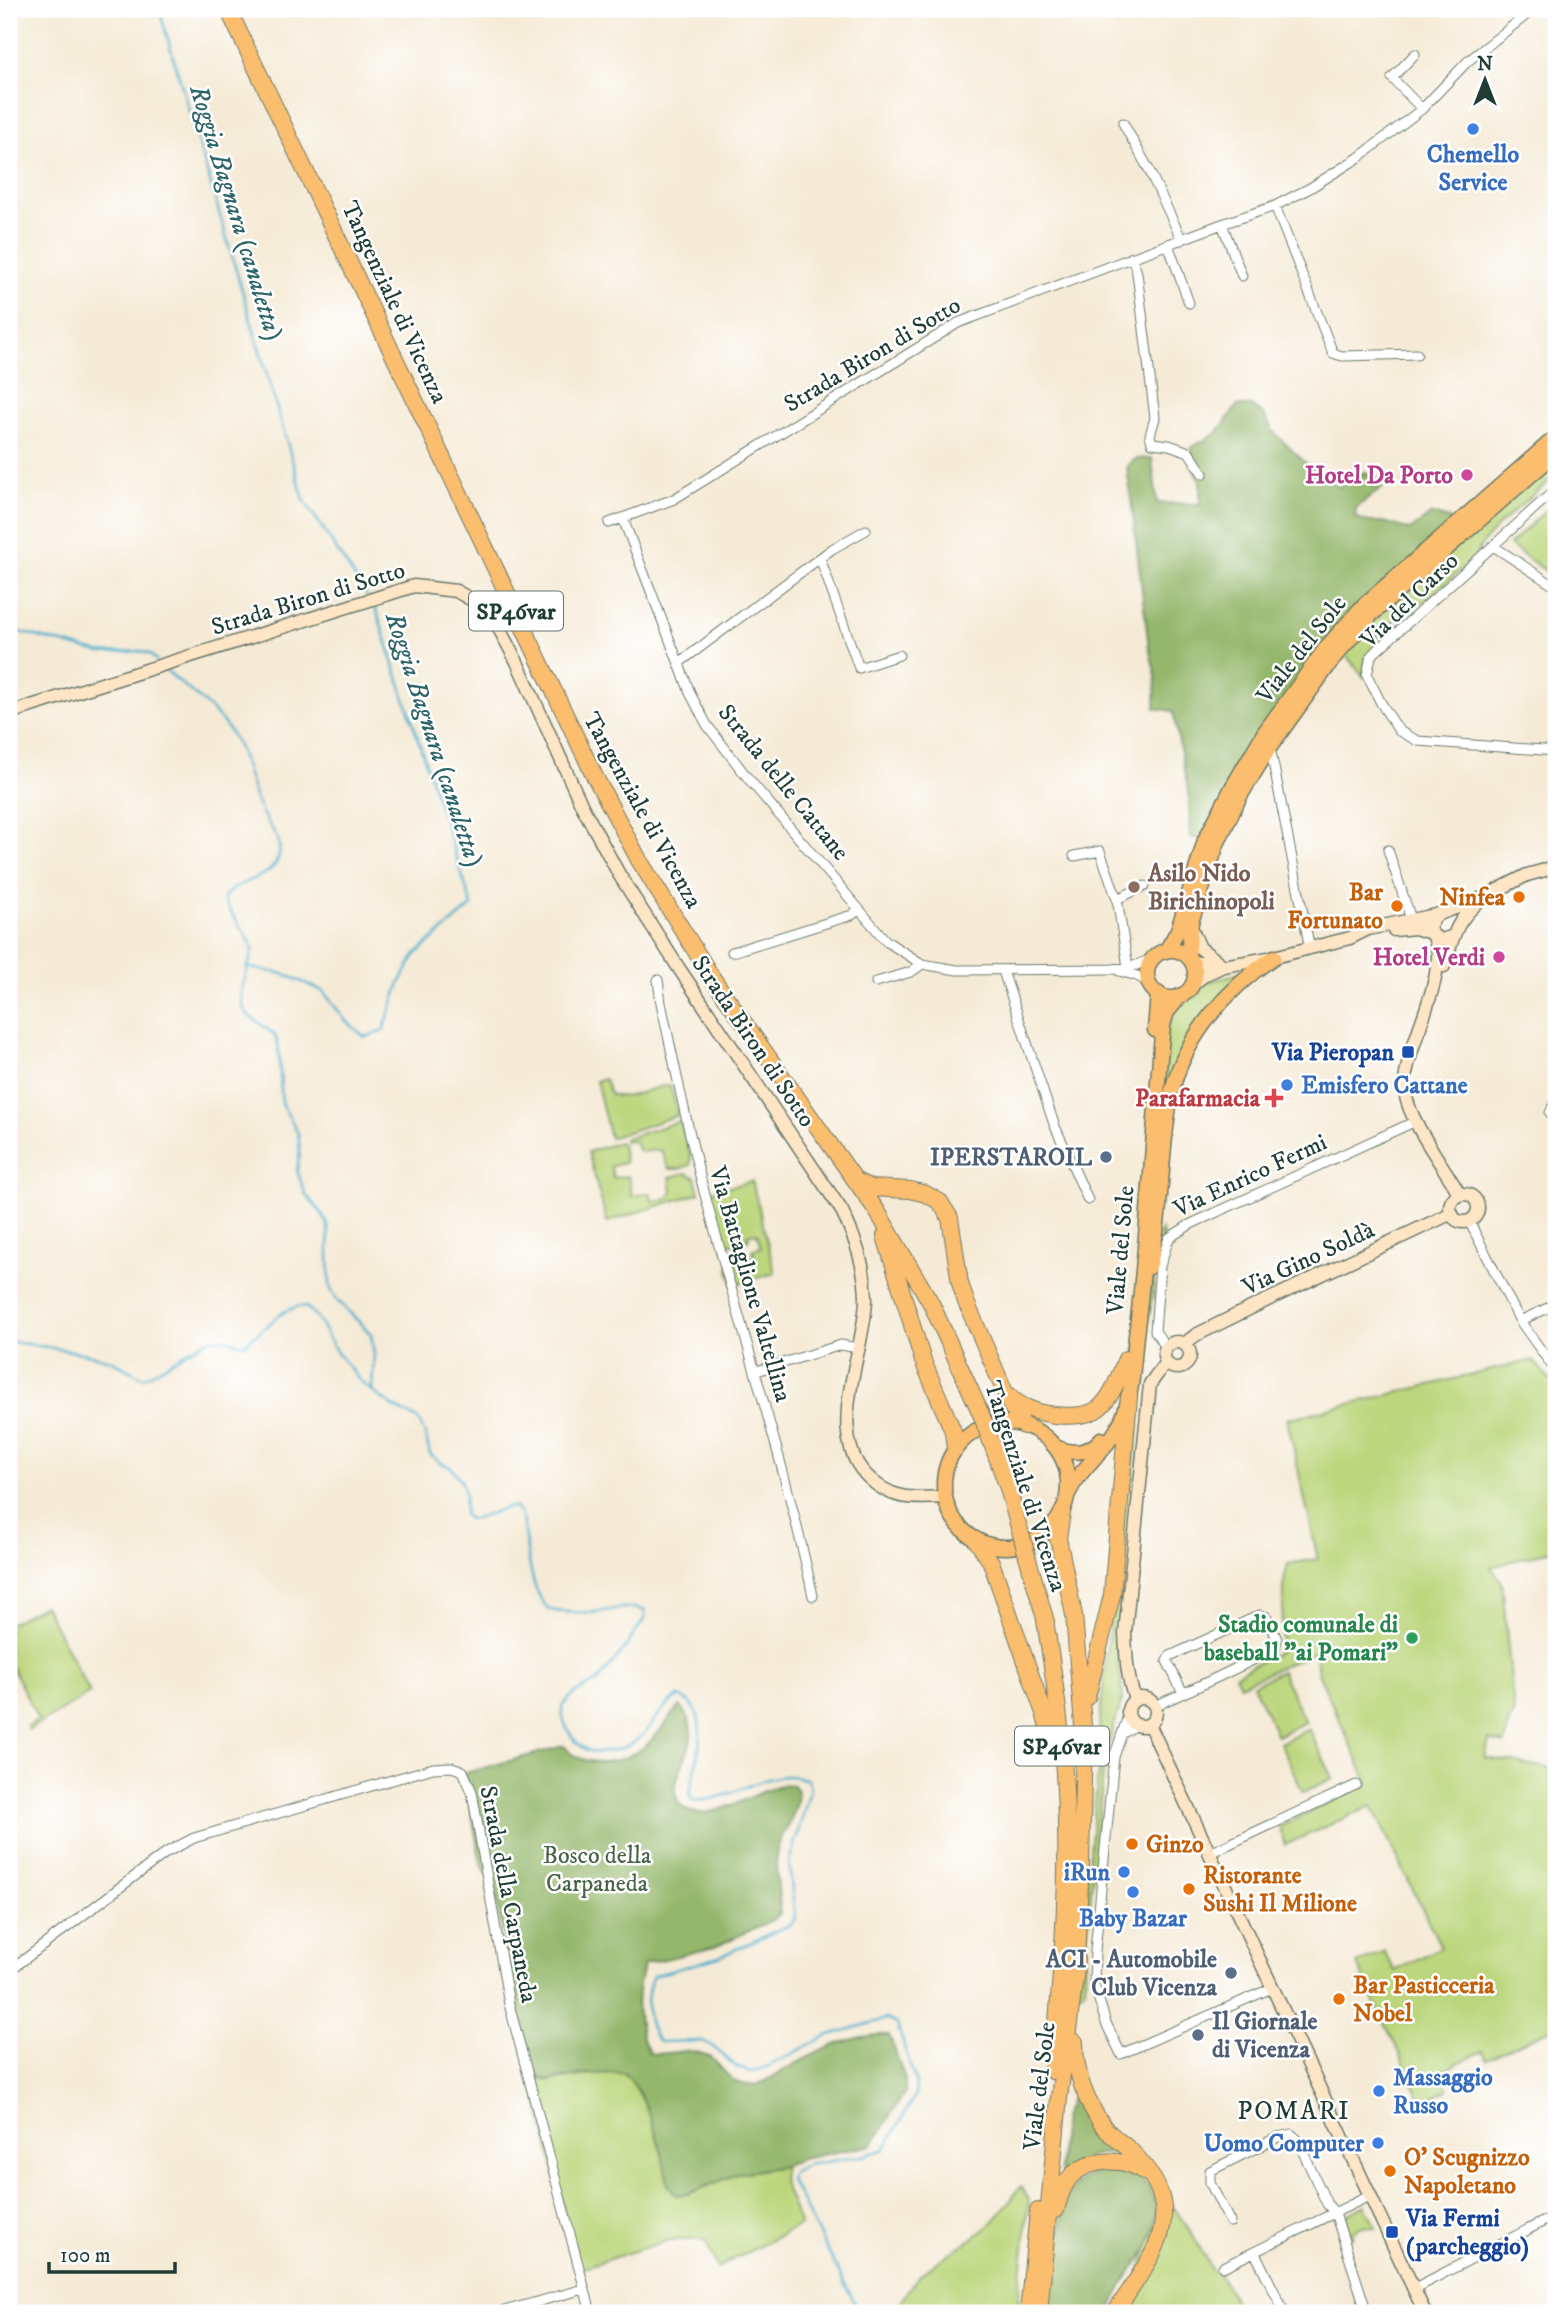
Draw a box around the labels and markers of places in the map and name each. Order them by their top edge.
marker: Chemello Service [1465,121,1481,137]
place label: Chemello Service [1427,140,1519,198]
place label: Hotel Da Porto [1305,461,1453,491]
marker: Hotel Da Porto [1459,467,1475,483]
place label: Asilo Nido Birichinopoli [1147,859,1275,917]
place label: Bar Fortunato [1287,878,1384,936]
marker: Asilo Nido Birichinopoli [1126,879,1142,895]
place label: Ninfea [1440,883,1506,913]
marker: Ninfea [1511,889,1527,905]
marker: Bar Fortunato [1389,898,1405,914]
place label: Hotel Verdi [1373,943,1485,973]
marker: Hotel Verdi [1491,949,1507,965]
place label: Via Pieropan [1271,1038,1394,1068]
marker: Via Pieropan [1400,1044,1416,1060]
place label: Emisfero Cattane [1301,1071,1468,1101]
marker: Emisfero Cattane [1279,1077,1295,1093]
place label: Parafarmacia [1135,1084,1261,1114]
marker: Parafarmacia [1266,1090,1282,1106]
place label: IPERSTAROIL [930,1143,1093,1173]
marker: IPERSTAROIL [1098,1149,1114,1165]
place label: Stadio comunale di baseball "ai Pomari" [1203,1610,1398,1668]
marker: Stadio comunale di baseball "ai Pomari" [1404,1630,1420,1646]
place label: Ginzo [1146,1830,1204,1860]
marker: Ginzo [1124,1836,1140,1852]
place label: iRun [1064,1858,1110,1888]
place label: Ristorante Sushi Il Milione [1203,1861,1357,1919]
marker: iRun [1116,1864,1132,1880]
marker: Ristorante Sushi Il Milione [1181,1881,1197,1897]
marker: Baby Bazar [1125,1884,1141,1900]
place label: Baby Bazar [1079,1904,1188,1934]
place label: ACI - Automobile Club Vicenza [1045,1945,1218,2003]
marker: ACI - Automobile Club Vicenza [1223,1965,1239,1981]
place label: Bar Pasticceria Nobel [1353,1971,1495,2029]
marker: Bar Pasticceria Nobel [1331,1991,1347,2007]
place label: Il Giornale di Vicenza [1212,2007,1318,2065]
marker: Il Giornale di Vicenza [1190,2027,1206,2043]
place label: Massaggio Russo [1393,2063,1493,2121]
marker: Massaggio Russo [1371,2083,1387,2099]
place label: Uomo Computer [1204,2129,1365,2159]
marker: Uomo Computer [1370,2135,1386,2151]
place label: O' Scugnizzo Napoletano [1404,2143,1530,2201]
marker: O' Scugnizzo Napoletano [1382,2163,1398,2179]
place label: Via Fermi (parcheggio) [1405,2204,1529,2262]
marker: Via Fermi (parcheggio) [1384,2224,1400,2240]

